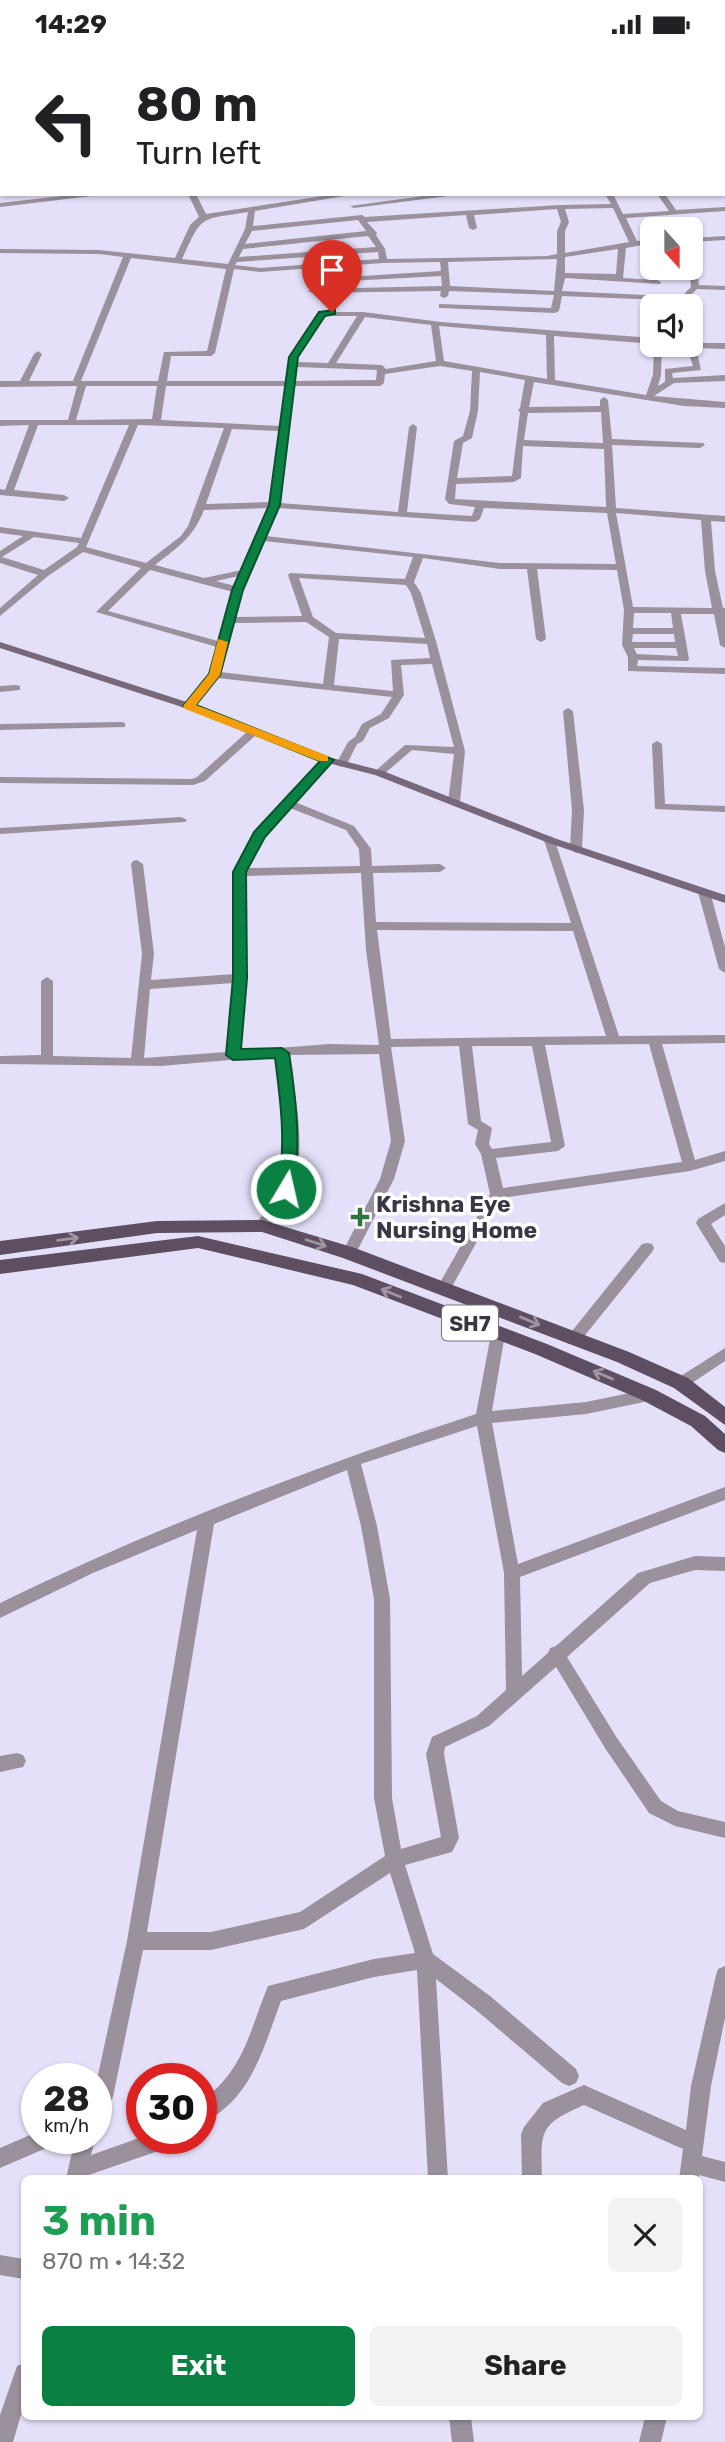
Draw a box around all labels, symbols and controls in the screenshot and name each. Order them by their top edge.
text: 14:29 [35,9,107,40]
text: 80 m [136,75,258,133]
icon: left [21,77,112,168]
text: Turn left [136,134,261,172]
north arrow [640,217,704,280]
map controls [640,217,703,357]
pin [302,240,362,312]
icon: arrive [313,251,351,289]
button: sound [640,294,703,357]
position arrow [249,1152,323,1226]
place label: Krishna Eye Nursing Home [376,1190,537,1244]
marker: Krishna Eye Nursing Home [350,1207,370,1227]
one-way arrow [56,1232,78,1245]
one-way arrow [305,1237,327,1250]
one-way arrow [381,1285,402,1298]
road number: SH7 [442,1305,498,1341]
one-way arrow [518,1315,540,1328]
one-way arrow [593,1368,614,1381]
speed limit sign: 30 [126,2063,217,2154]
text: 28 [43,2078,90,2120]
text: km/h [44,2115,89,2137]
text: 3 min [42,2196,156,2246]
button: close [608,2198,682,2272]
text: 870 m · 14:32 [42,2247,185,2275]
button: Exit [42,2326,355,2406]
button: Share [369,2326,682,2406]

